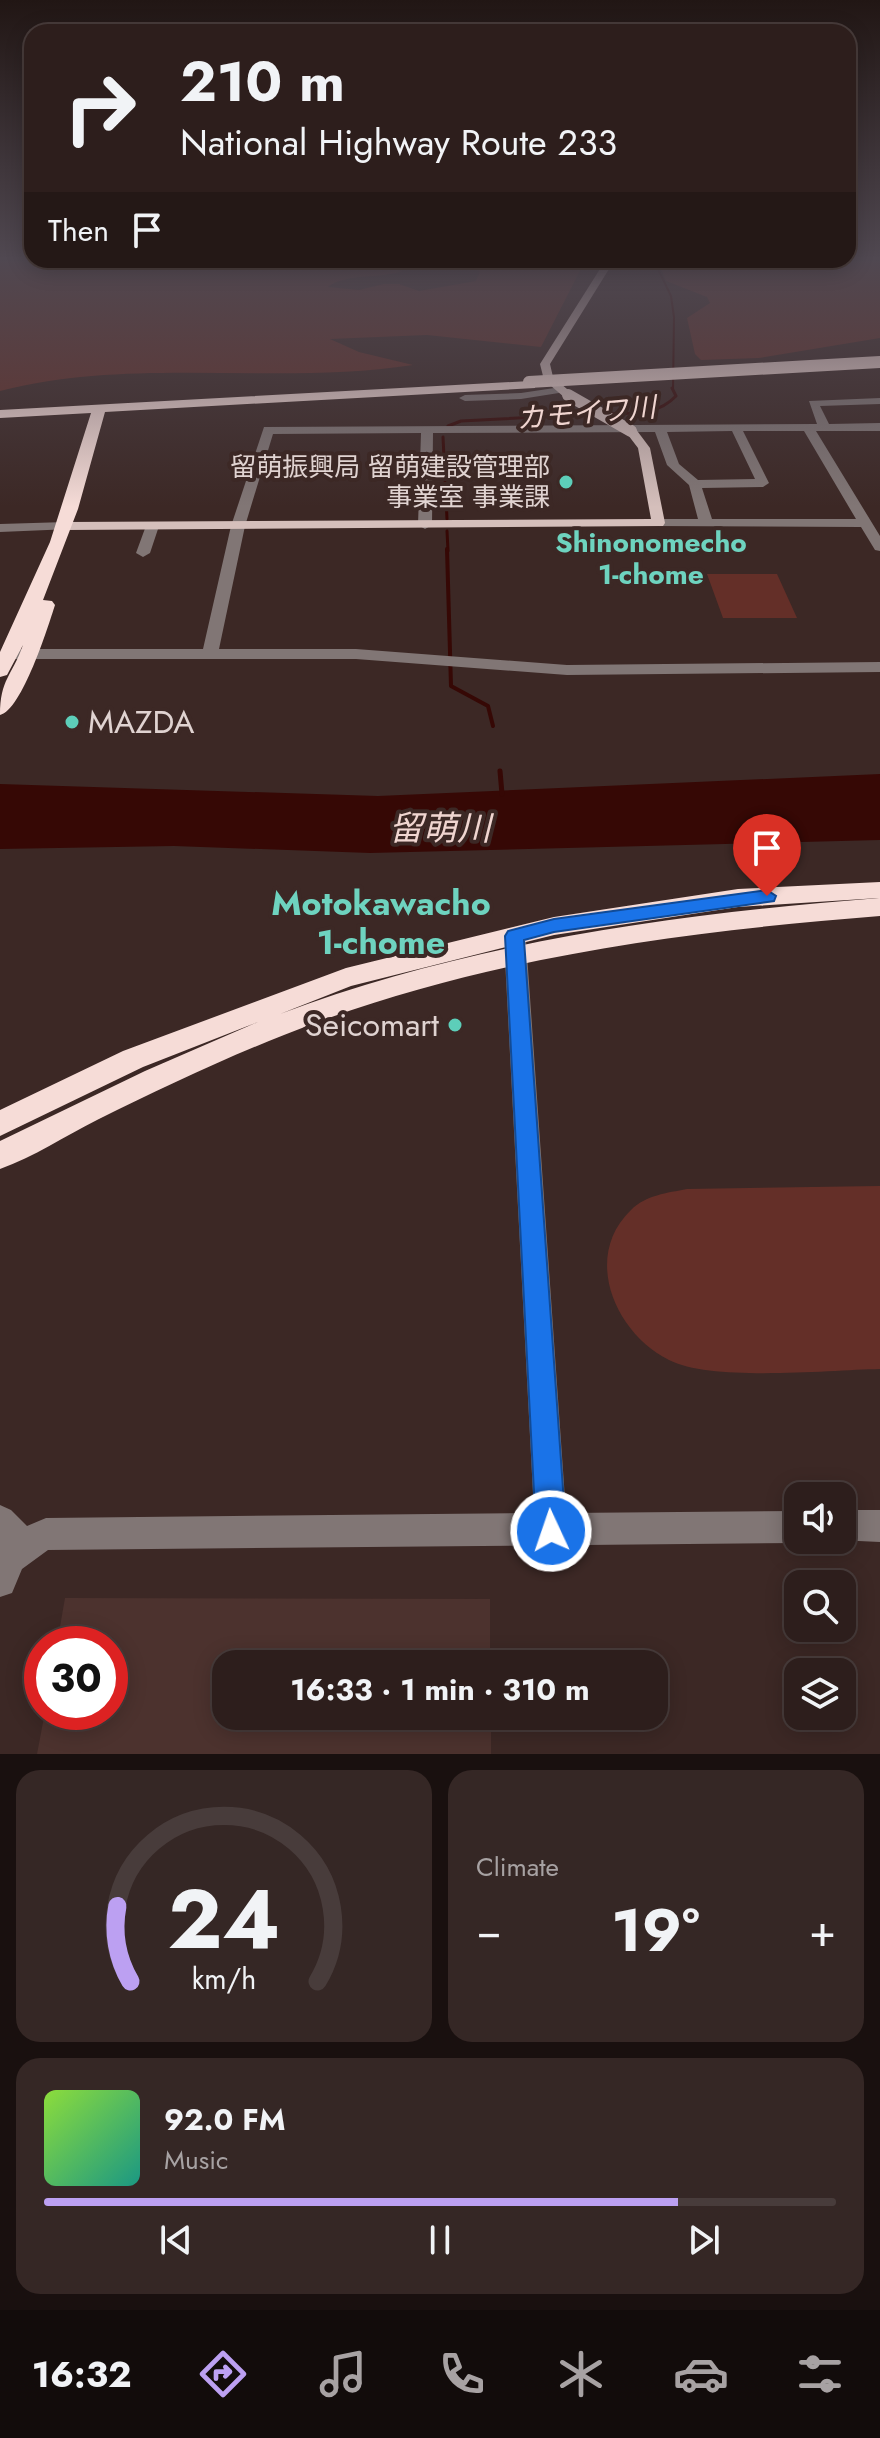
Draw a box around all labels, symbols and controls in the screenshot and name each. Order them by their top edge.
text: 210 m [180,41,345,122]
icon: right [48,56,152,160]
text: National Highway Route 233 [180,116,617,168]
icon: arrive [125,208,169,252]
text: Then [48,209,109,252]
water label: カモイワ川 [514,386,661,440]
place label: 留萌振興局 留萌建設管理部 事業室 事業課 [230,448,550,516]
marker: 留萌振興局 留萌建設管理部 事業室 事業課 [557,473,575,491]
district label: Shinonomecho 1-chome [555,522,747,595]
place label: MAZDA [88,699,194,745]
marker: MAZDA [63,713,81,731]
water label: 留萌川 [389,804,494,853]
pin [733,814,801,896]
icon: arrive [745,826,789,870]
district label: Motokawacho 1-chome [271,879,491,967]
place label: Seicomart [305,1002,439,1048]
marker: Seicomart [446,1016,464,1034]
map controls [784,1482,856,1730]
button: sound [784,1482,856,1554]
position arrow [509,1489,593,1573]
button: search [784,1570,856,1642]
speed limit sign: 30 [24,1626,128,1730]
button: layers [784,1658,856,1730]
text: 16:33 · 1 min · 310 m [290,1668,590,1711]
text: Climate [476,1848,559,1886]
text: 24 [168,1859,280,1979]
text: 19° [611,1887,700,1974]
text: − [476,1899,502,1963]
text: + [809,1899,836,1963]
text: km/h [192,1958,256,2000]
text: 92.0 FM [164,2098,286,2141]
text: Music [164,2141,228,2179]
icon: previous [154,2218,198,2262]
icon: pause [418,2218,462,2262]
icon: next [682,2218,726,2262]
icon: directions [195,2346,251,2402]
icon: music [315,2346,371,2402]
icon: phone [434,2346,490,2402]
icon: climate [553,2346,609,2402]
icon: car [673,2346,729,2402]
icon: filters [792,2346,848,2402]
text: 16:32 [32,2348,132,2400]

